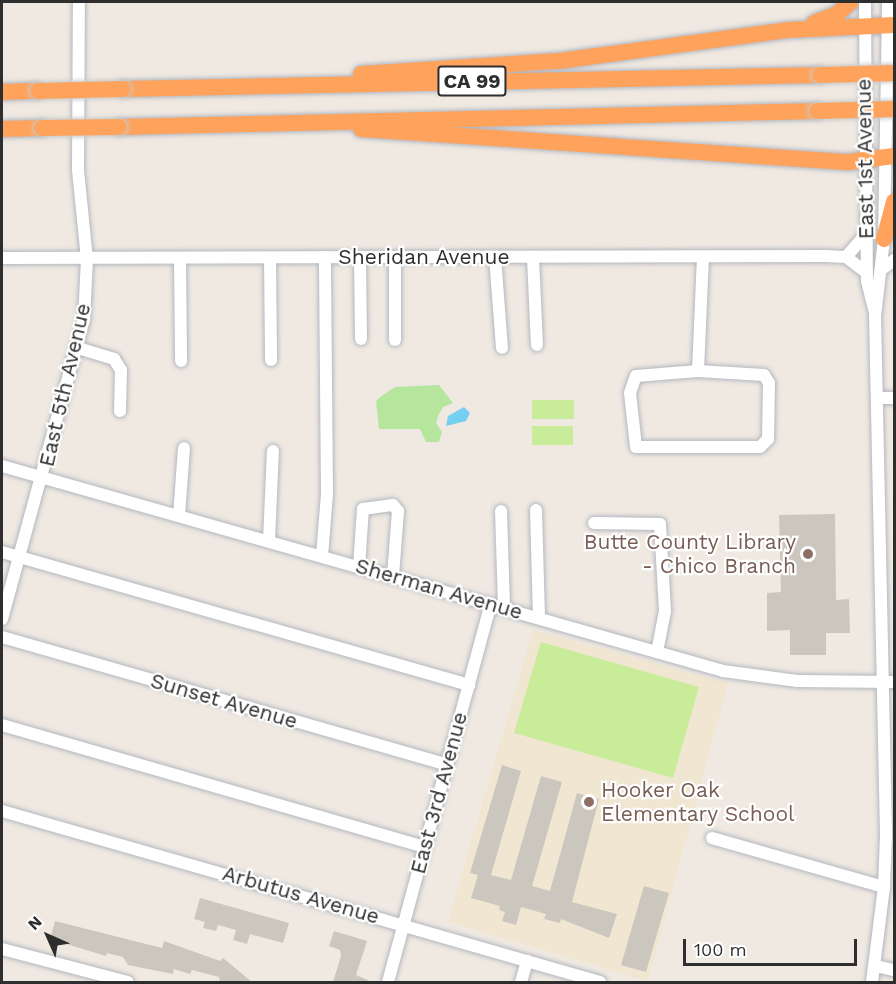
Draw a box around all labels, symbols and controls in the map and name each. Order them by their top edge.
road number: CA 99 [436,64,508,98]
street label: East 1st Avenue [851,78,879,240]
street label: Sheridan Avenue [338,244,510,270]
street label: East 5th Avenue [34,300,96,470]
place label: Butte County Library - Chico Branch [583,529,796,579]
marker: Butte County Library - Chico Branch [801,547,815,561]
street label: Sherman Avenue [352,553,526,625]
street label: Sunset Avenue [147,668,301,734]
street label: East 3rd Avenue [405,709,473,877]
place label: Hooker Oak Elementary School [601,777,795,827]
marker: Hooker Oak Elementary School [582,795,596,809]
street label: Arbutus Avenue [219,860,383,930]
north arrow [18,906,78,966]
text: N [24,912,46,934]
scale bar [686,927,860,965]
text: 100 m [694,939,747,960]

